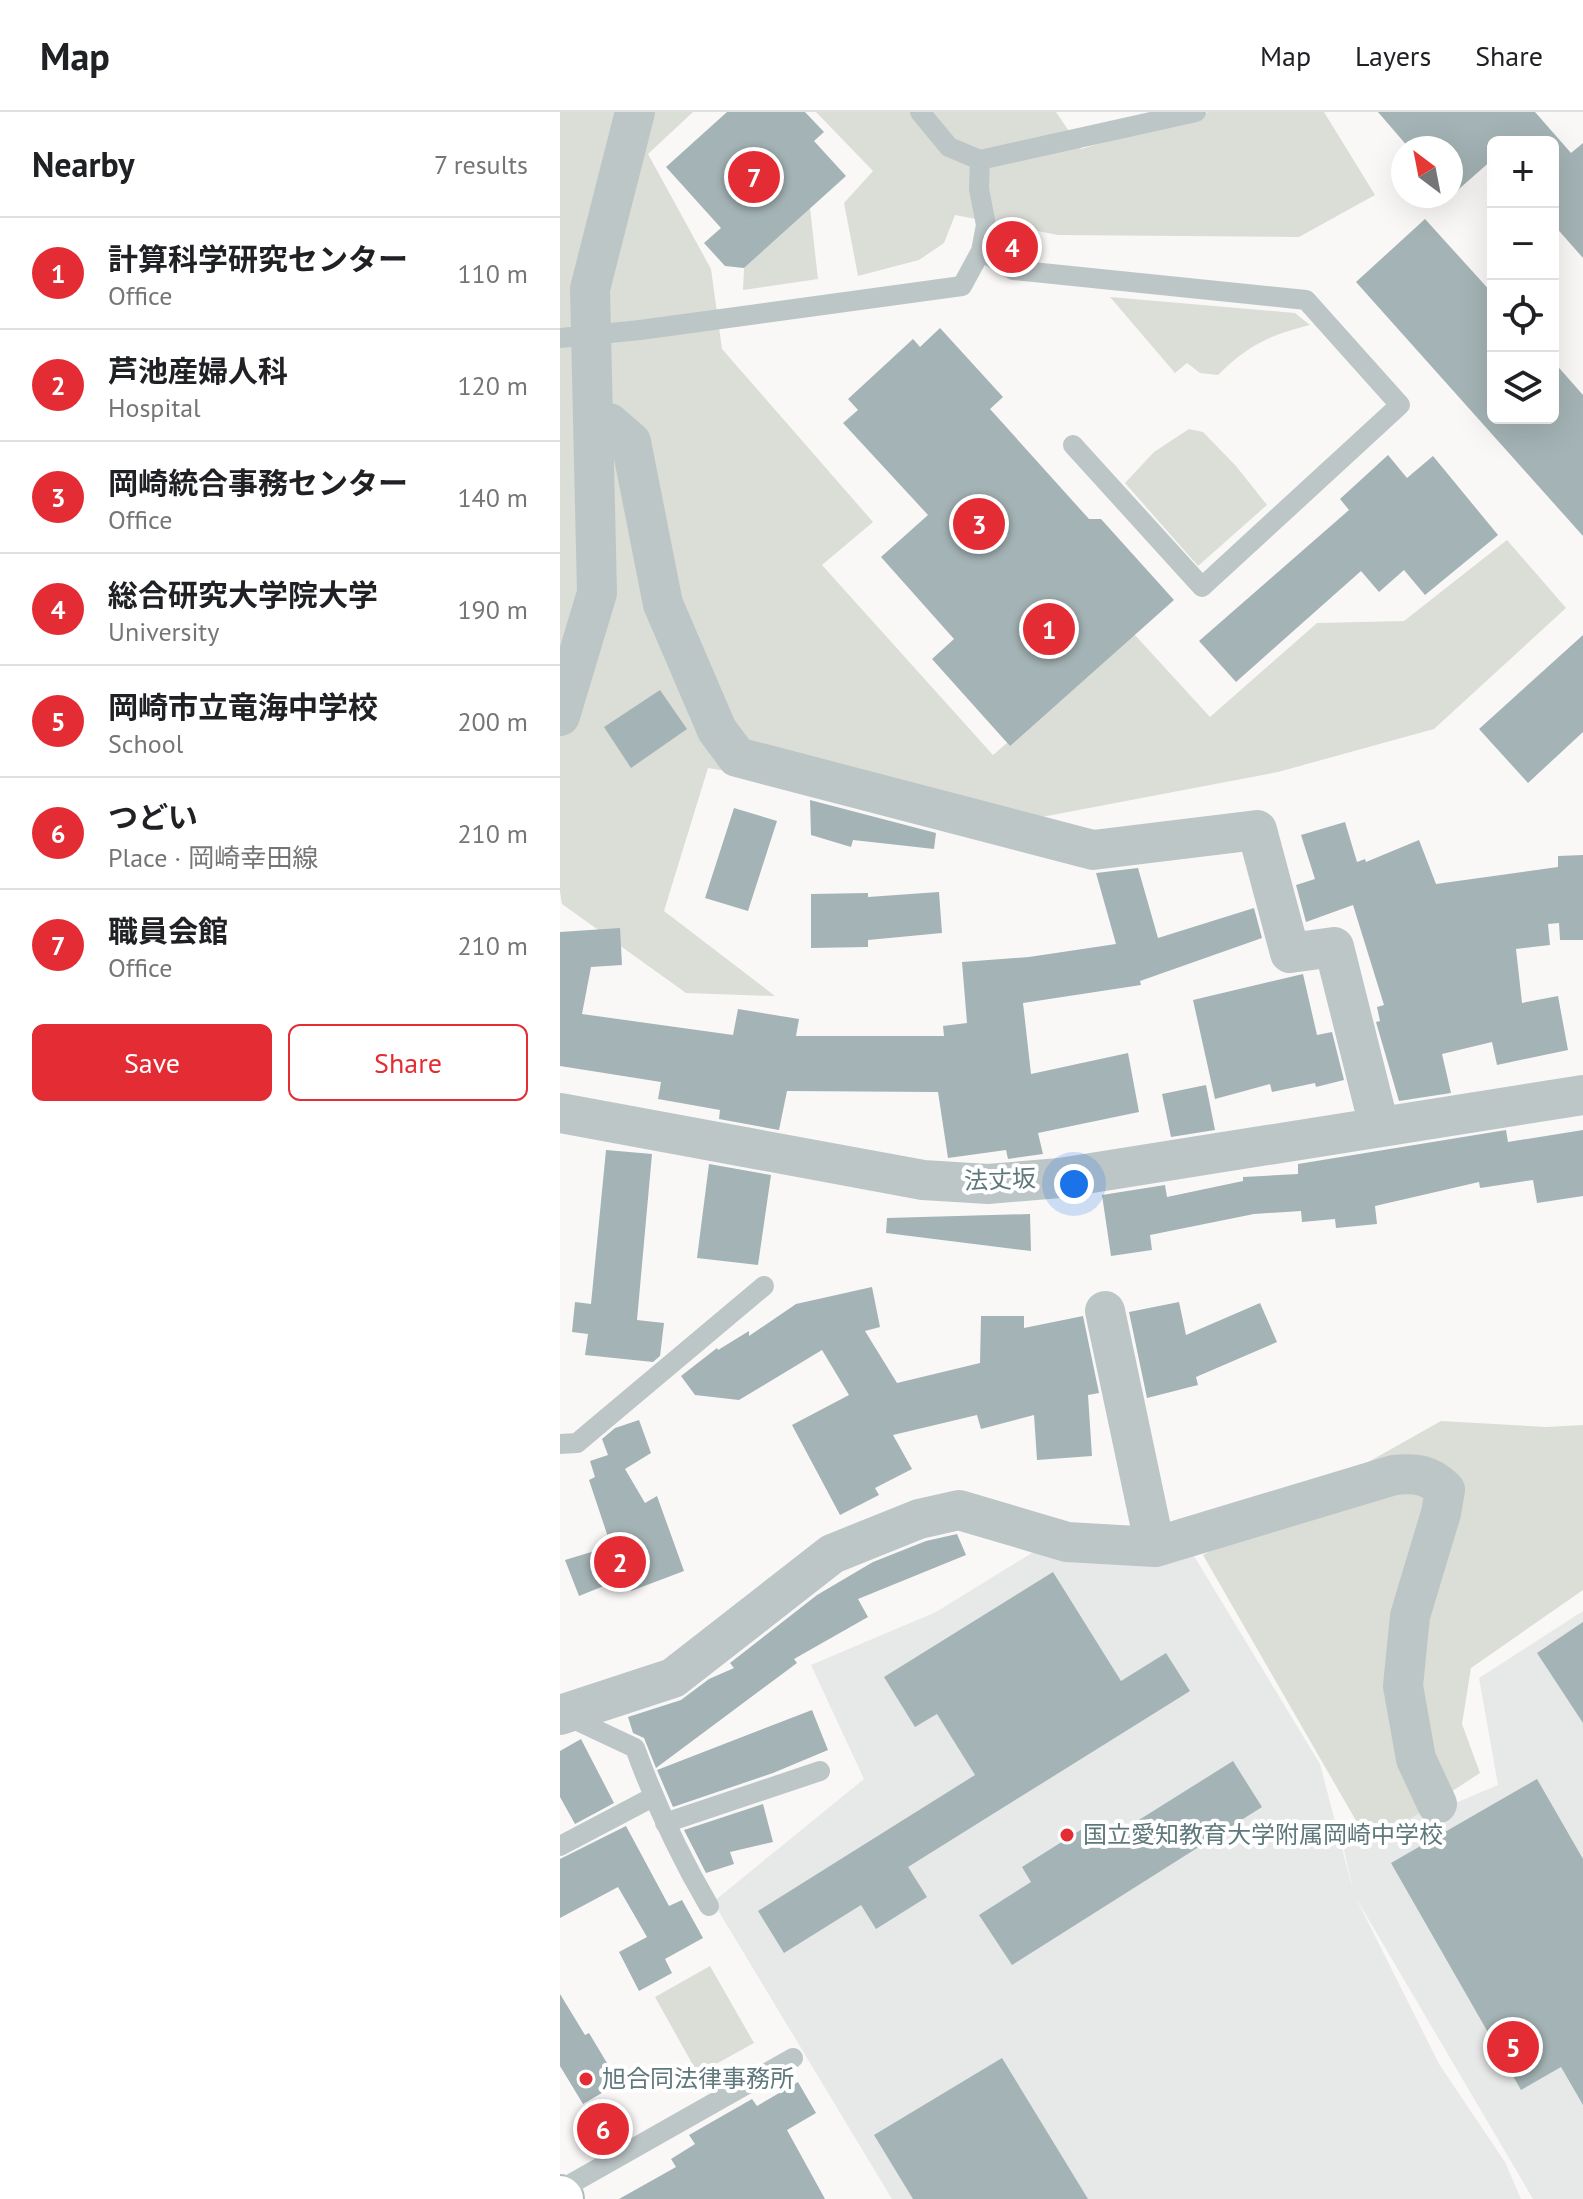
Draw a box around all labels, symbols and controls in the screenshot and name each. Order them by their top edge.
text: Map [40,31,110,80]
text: Map [1260,37,1311,74]
text: Layers [1355,37,1431,74]
text: Share [1475,37,1543,74]
north arrow [1391,136,1463,208]
map controls [1487,136,1559,424]
button: + [1487,136,1559,208]
text: Nearby [32,142,134,186]
pin: 7 [728,147,780,207]
text: 7 results [434,148,528,181]
button: − [1487,208,1559,280]
pin: 4 [986,217,1038,277]
text: 計算科学研究センター [108,239,408,278]
text: 1 [51,257,65,290]
text: 110 m [457,257,528,290]
text: Office [108,279,172,312]
button: locate [1487,280,1559,352]
text: 芦池産婦人科 [108,351,288,390]
button: layers [1487,352,1559,424]
text: 2 [51,369,65,402]
text: 120 m [457,369,528,402]
text: Hospital [108,391,201,424]
text: 岡崎統合事務センター [108,463,408,502]
text: 3 [51,481,65,514]
text: 140 m [457,481,528,514]
pin: 3 [953,494,1005,554]
text: Office [108,503,172,536]
text: 総合研究大学院大学 [108,575,378,614]
text: 4 [51,593,65,626]
text: 190 m [457,593,528,626]
pin: 1 [1023,599,1075,659]
text: University [108,615,219,648]
text: 岡崎市立竜海中学校 [108,687,378,726]
text: 5 [51,705,65,738]
text: 200 m [457,705,528,738]
text: School [108,727,183,760]
text: つどい [108,797,198,836]
text: 6 [51,817,65,850]
text: 210 m [457,817,528,850]
text: Place · 岡崎幸田線 [108,841,318,874]
text: 職員会館 [108,911,228,950]
text: 7 [51,929,65,962]
text: 210 m [457,929,528,962]
text: Office [108,951,172,984]
button: Save [32,1024,272,1101]
button: Share [288,1024,528,1101]
street label: 法丈坂 [963,1163,1037,1196]
your location [1054,1164,1094,1204]
pin: 2 [594,1532,646,1592]
place label: 国立愛知教育大学附属岡崎中学校 [1083,1819,1443,1850]
marker: 国立愛知教育大学附属岡崎中学校 [1058,1826,1076,1844]
pin: 5 [1487,2017,1539,2077]
place label: 旭合同法律事務所 [602,2063,794,2094]
marker: 旭合同法律事務所 [577,2070,595,2088]
pin: 6 [577,2099,629,2159]

